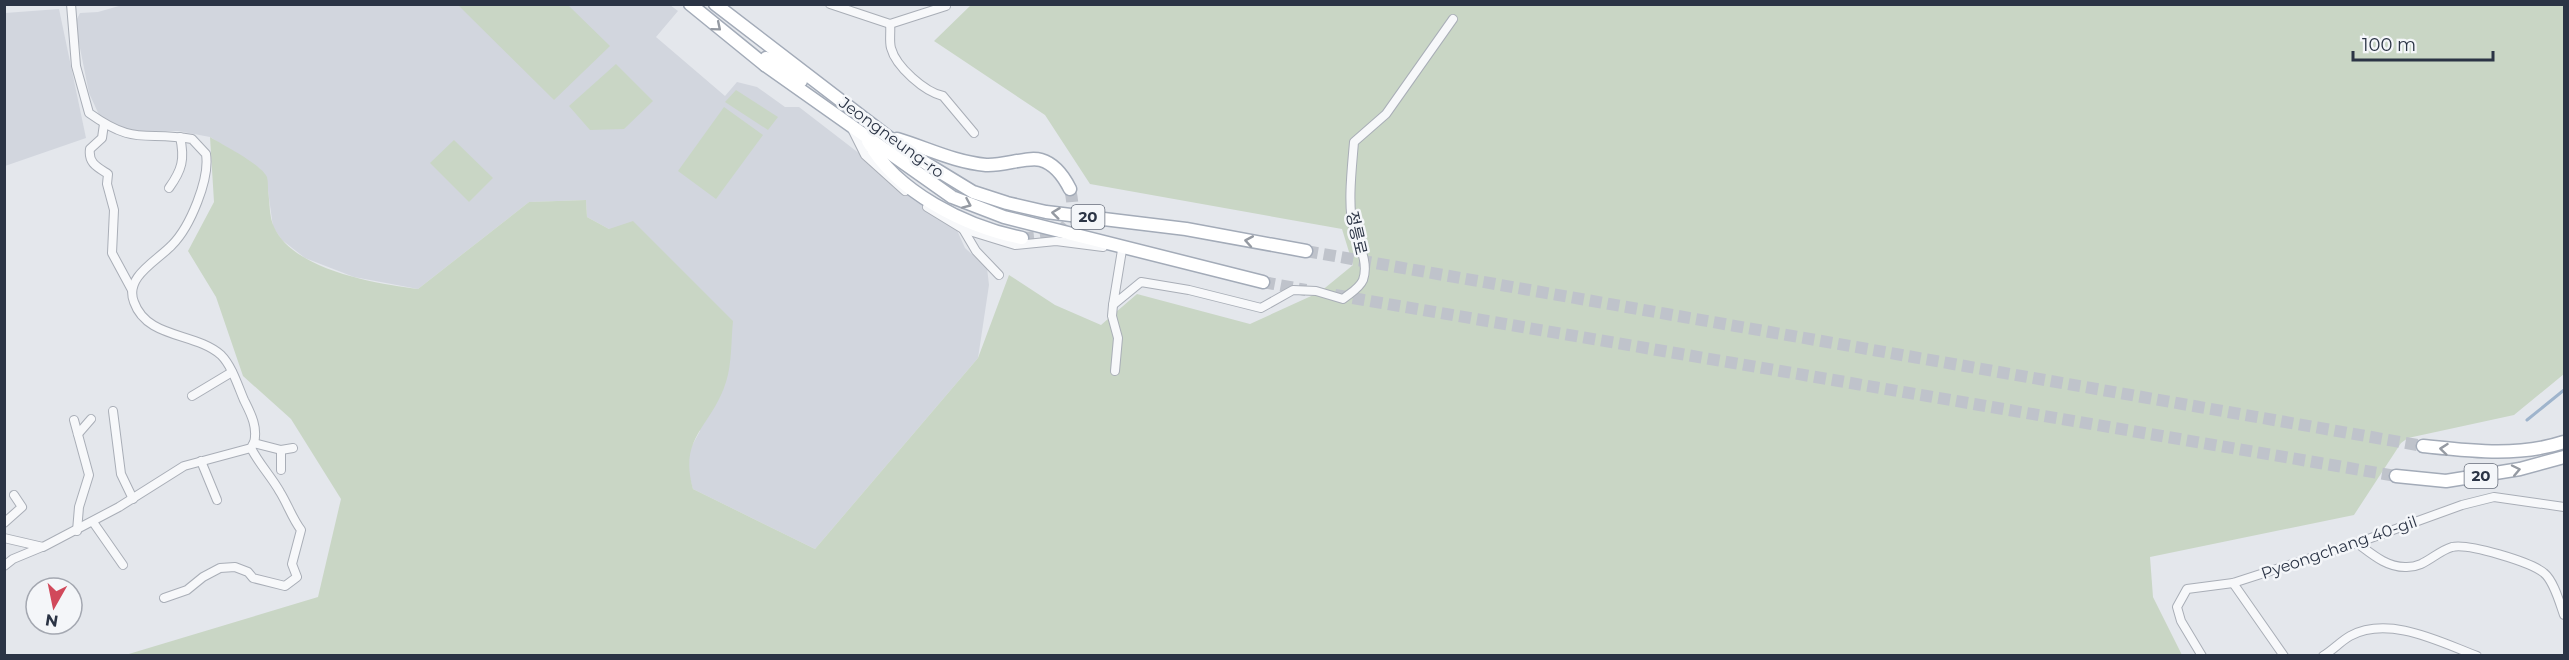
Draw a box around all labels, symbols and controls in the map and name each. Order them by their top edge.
one-way arrow [710,20,721,31]
scale bar [2353,24,2492,62]
text: 100 m [2362,34,2416,56]
street label: Jeongneung-ro [835,92,948,182]
one-way arrow [961,196,972,208]
road number: 20 [1072,205,1104,229]
one-way arrow [1051,207,1060,220]
street label: 정릉로 [1342,209,1371,257]
one-way arrow [1244,235,1254,248]
one-way arrow [2440,443,2449,456]
road number: 20 [2464,464,2498,488]
one-way arrow [2511,464,2521,477]
street label: Pyeongchang 40-gil [2259,512,2420,583]
north arrow [24,576,84,636]
text: N [44,610,60,631]

